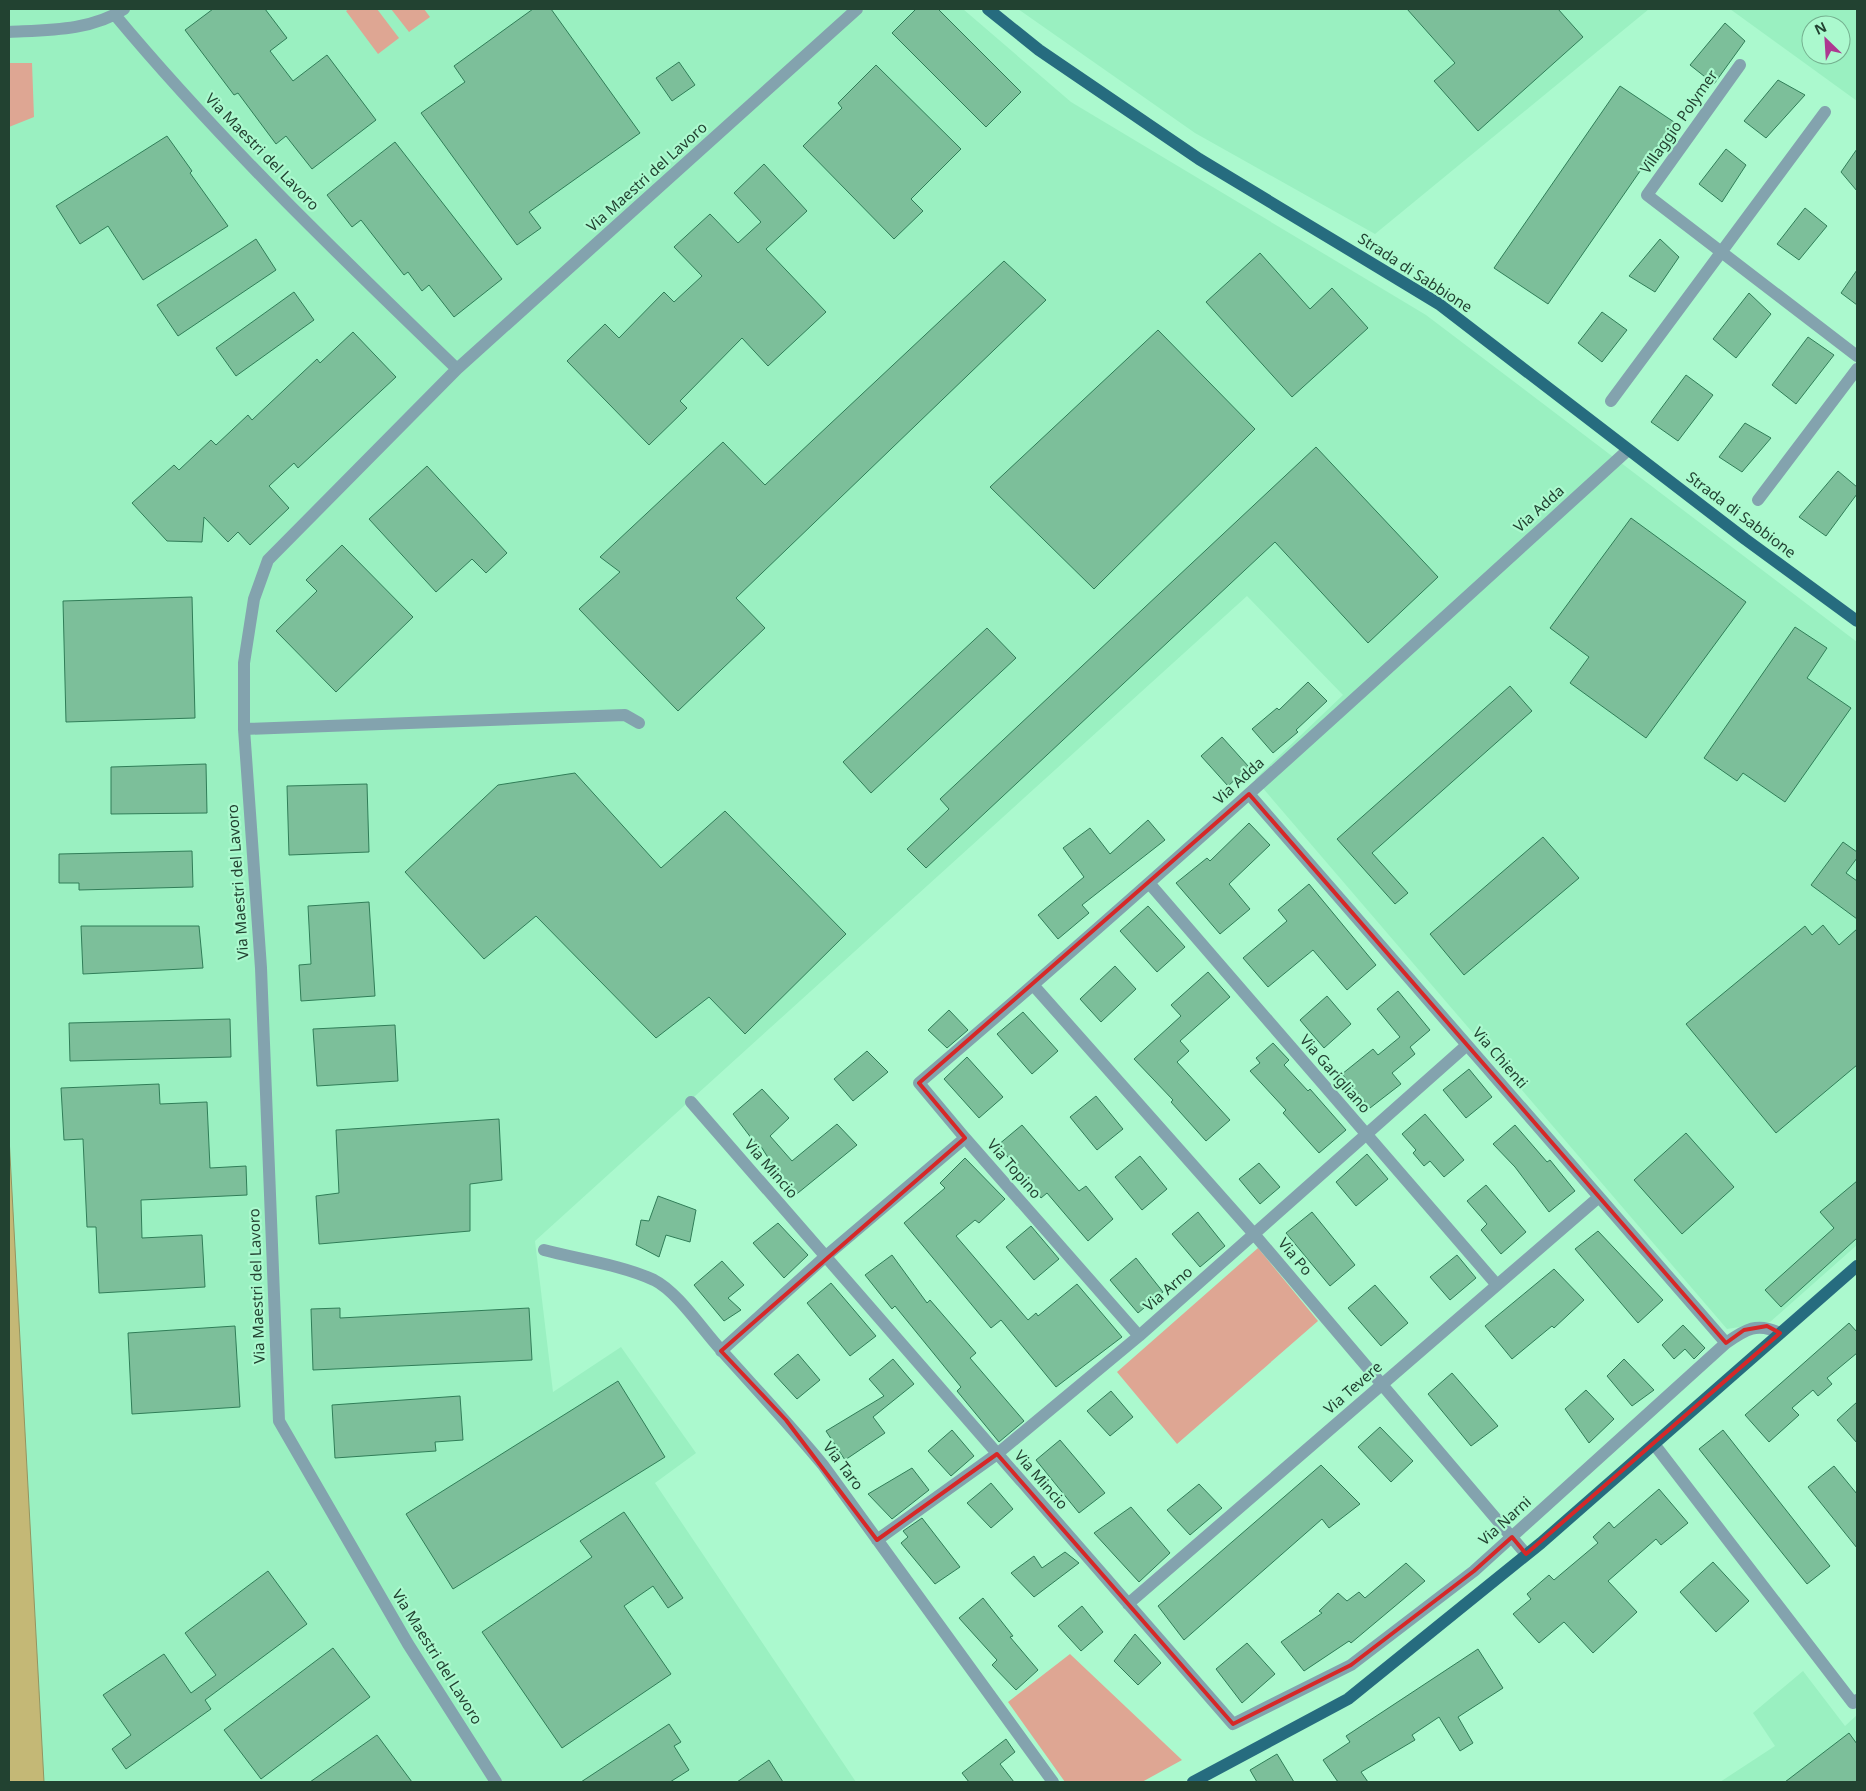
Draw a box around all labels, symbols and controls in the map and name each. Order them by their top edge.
north arrow [1801,15,1851,65]
text: N [1811,17,1829,39]
street label: Villaggio Polymer [1635,65,1722,177]
street label: Via Maestri del Lavoro [201,88,324,214]
street label: Via Maestri del Lavoro [582,117,711,236]
street label: Strada di Sabbione [1355,228,1476,317]
street label: Strada di Sabbione [1683,466,1800,562]
street label: Via Adda [1509,480,1568,536]
street label: Via Adda [1209,752,1268,808]
street label: Via Maestri del Lavoro [222,804,252,960]
street label: Via Chienti [1469,1023,1533,1092]
street label: Via Garigliano [1296,1030,1376,1117]
street label: Via Topino [983,1134,1046,1202]
street label: Via Mincio [741,1135,803,1202]
street label: Via Maestri del Lavoro [243,1208,269,1364]
street label: Via Po [1274,1233,1317,1279]
street label: Via Arno [1138,1261,1196,1315]
street label: Via Tevere [1319,1356,1386,1418]
street label: Via Taro [819,1437,869,1494]
street label: Via Mincio [1011,1446,1073,1513]
street label: Via Narni [1474,1491,1535,1549]
street label: Via Maestri del Lavoro [388,1585,488,1728]

